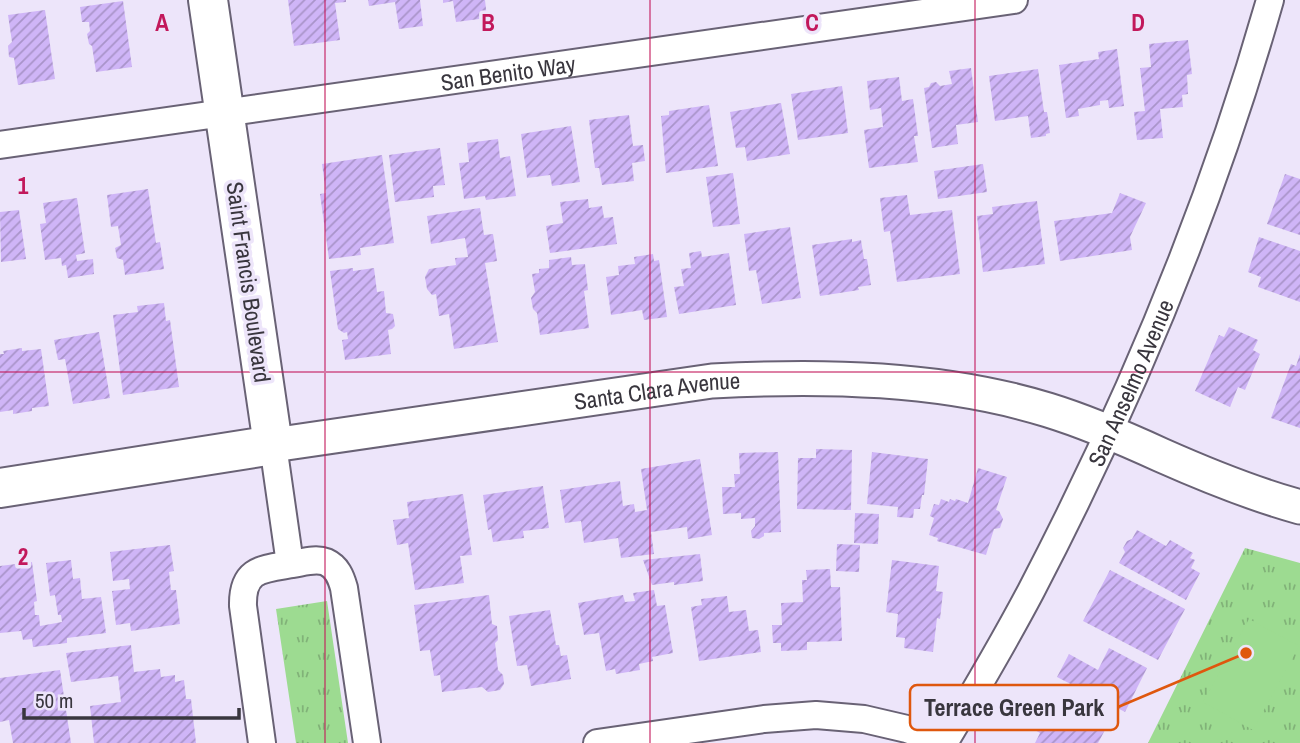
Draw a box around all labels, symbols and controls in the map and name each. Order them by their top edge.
text: A [155,7,169,38]
text: B [481,7,495,38]
text: C [805,7,819,38]
text: D [1131,7,1145,38]
street label: San Benito Way [438,47,578,97]
text: 1 [18,170,29,201]
street label: Saint Francis Boulevard [220,180,278,384]
street label: San Anselmo Avenue [1080,295,1180,471]
street label: Santa Clara Avenue [572,364,741,416]
text: 2 [18,541,28,572]
scale bar [24,676,240,720]
callout: Terrace Green Park [910,685,1118,730]
text: 50 m [35,686,73,715]
text: Terrace Green Park [924,691,1104,723]

